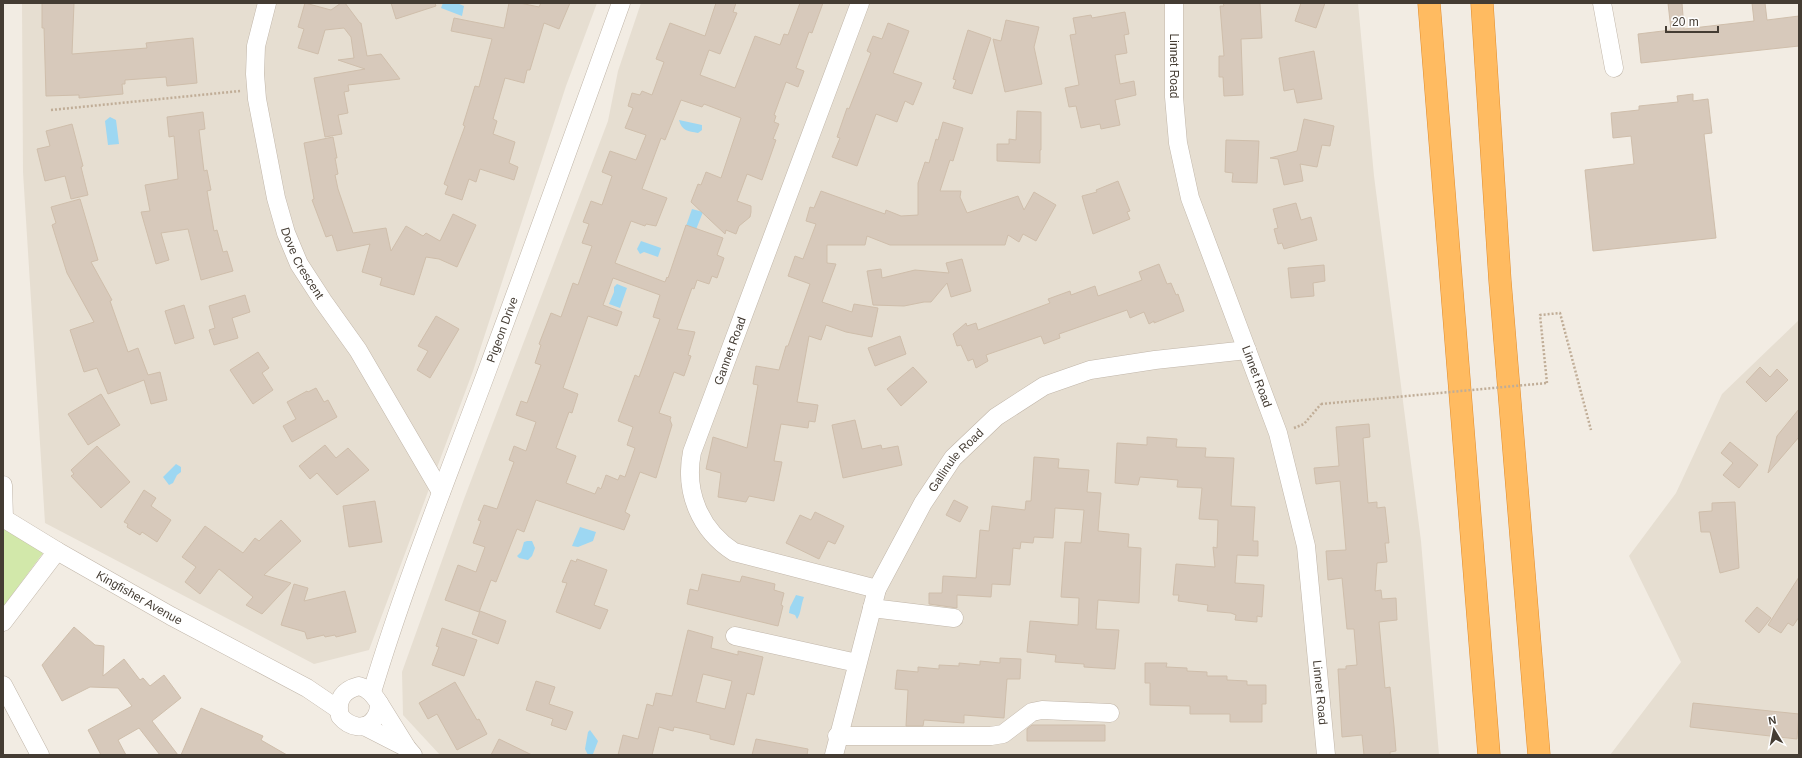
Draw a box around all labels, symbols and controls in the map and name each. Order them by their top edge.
scale bar [1666,8,1718,34]
text: 20 m [1672,15,1699,29]
street label: Linnet Road [1167,34,1181,98]
street label: Dove Crescent [278,226,327,302]
street label: Pigeon Drive [484,295,521,364]
street label: Gannet Road [711,315,749,387]
street label: Linnet Road [1239,344,1275,409]
street label: Gallinule Road [925,426,986,495]
street label: Kingfisher Avenue [94,568,185,628]
street label: Linnet Road [1310,660,1330,725]
north arrow [1754,710,1794,750]
text: N [1767,714,1777,727]

